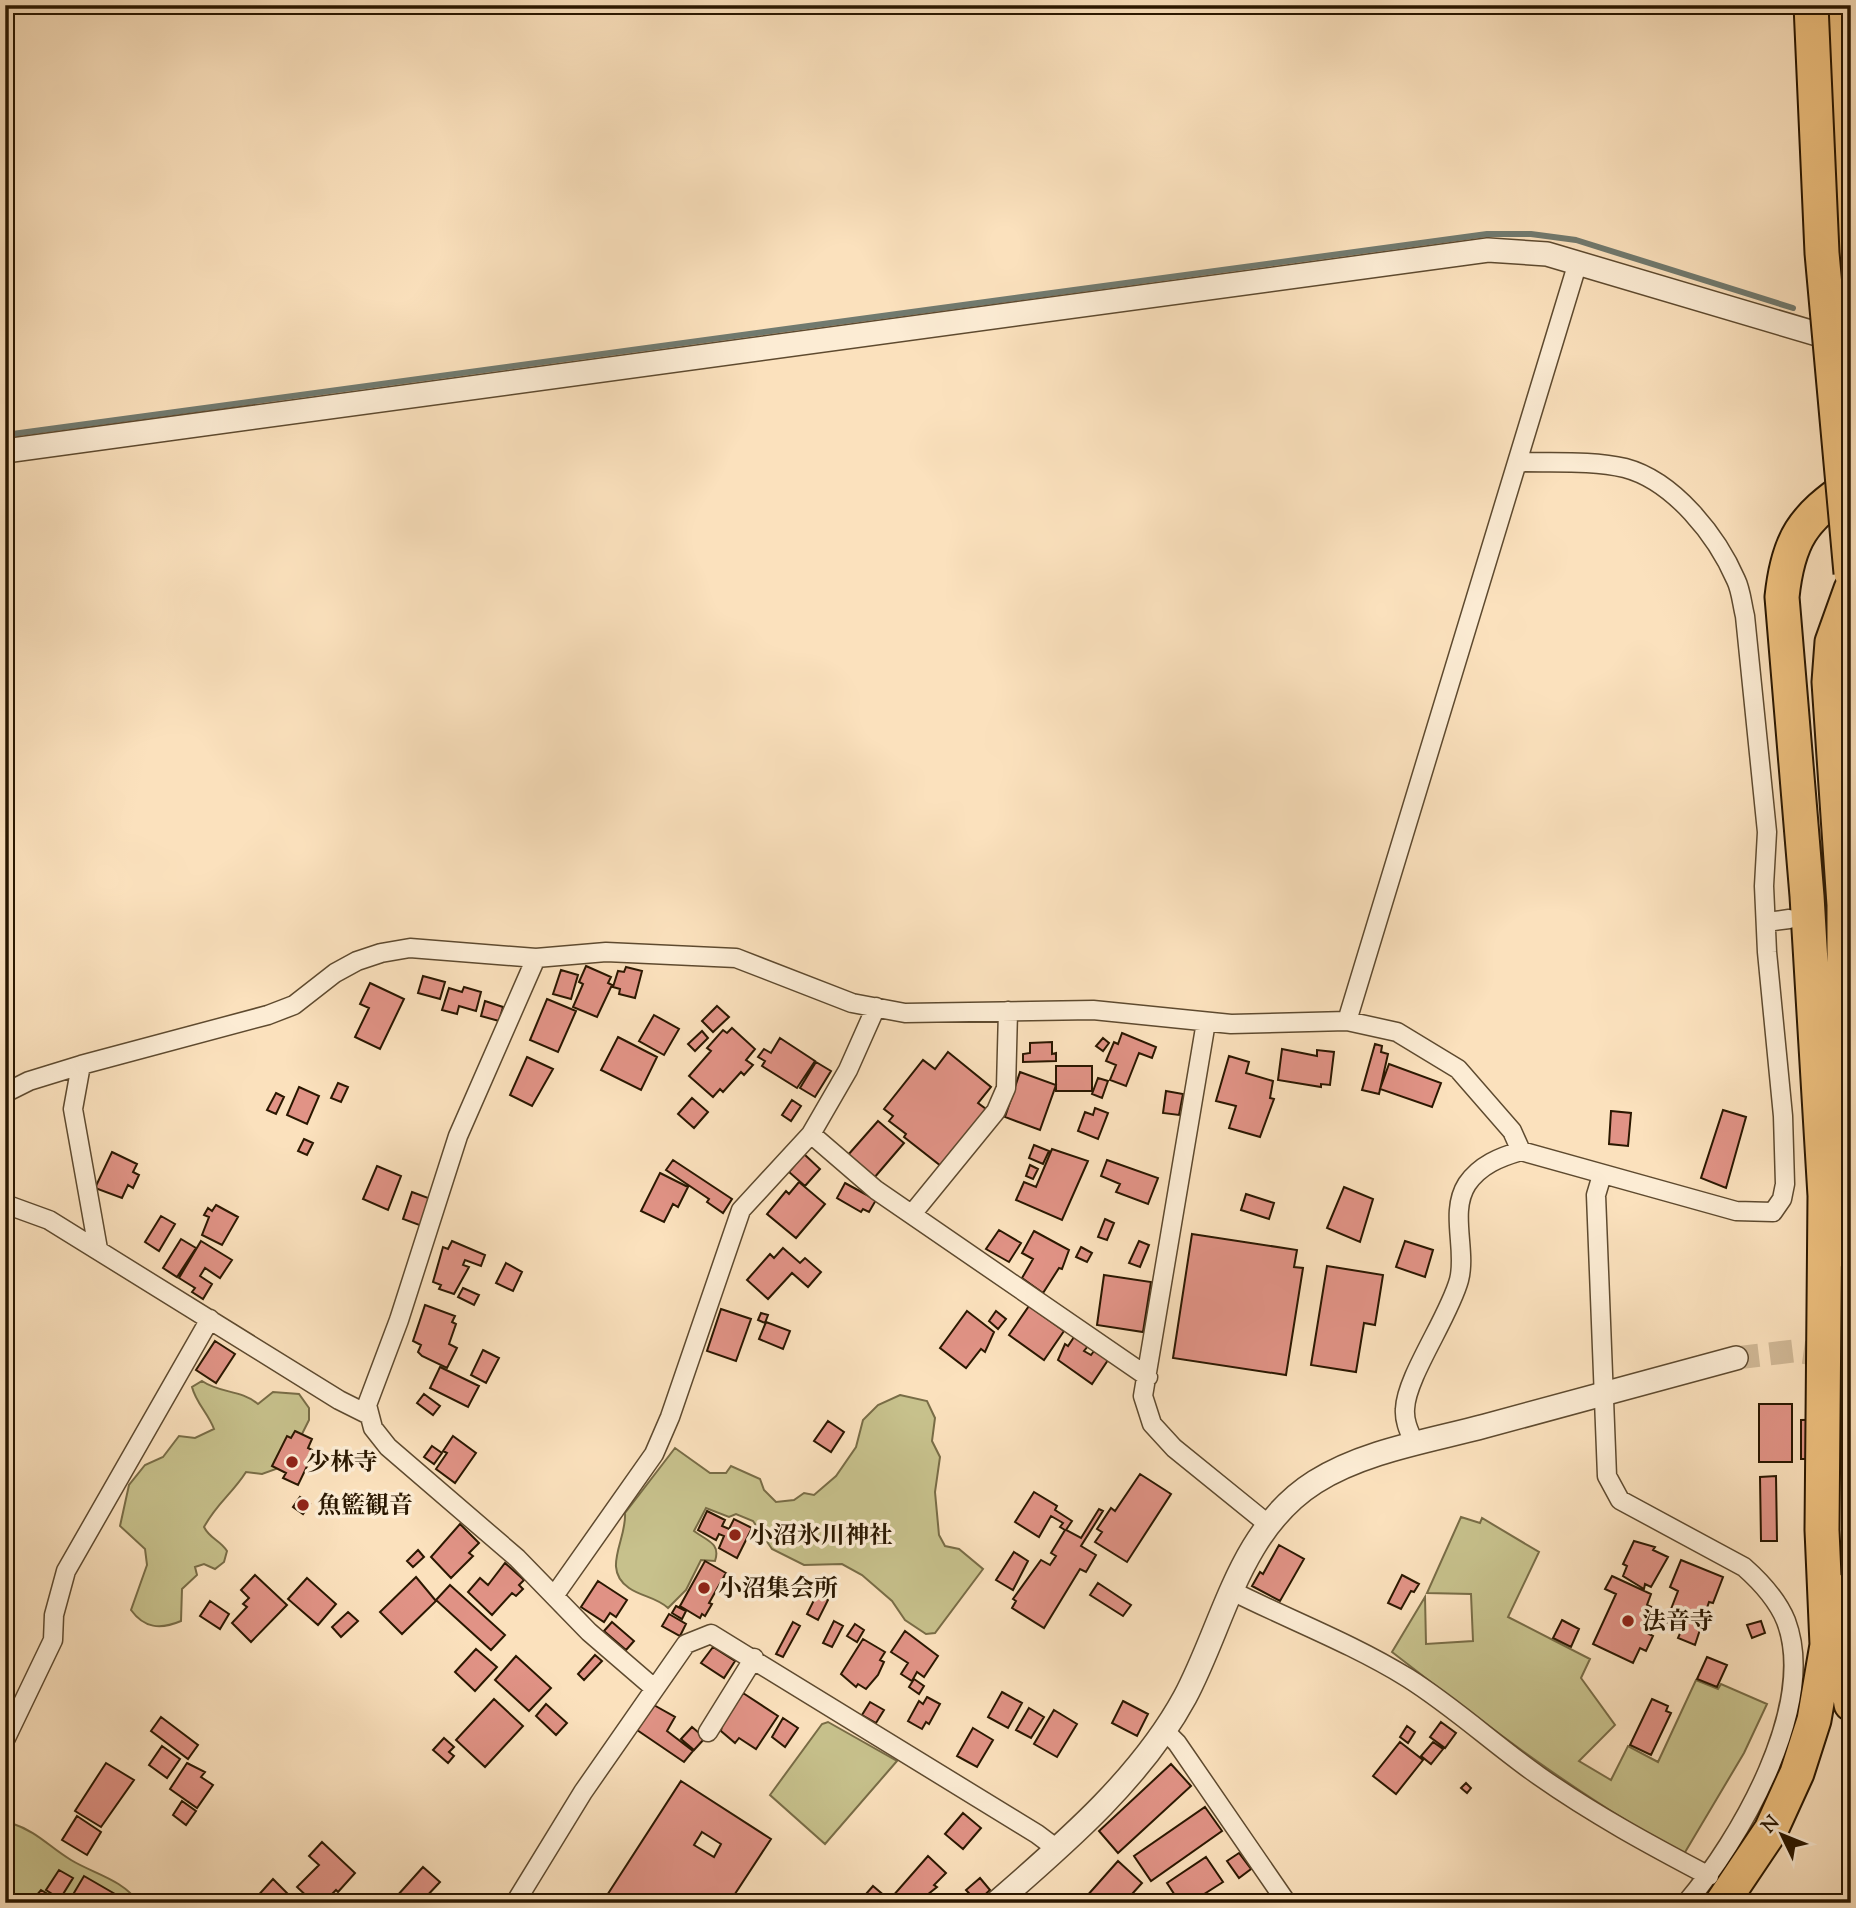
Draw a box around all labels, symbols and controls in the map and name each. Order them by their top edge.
place label: 少林寺 [306,1447,378,1481]
marker: 少林寺 [284,1454,300,1470]
place label: 魚籃観音 [317,1490,413,1524]
marker: 魚籃観音 [295,1497,311,1513]
place label: 小沼氷川神社 [749,1520,893,1554]
marker: 小沼氷川神社 [727,1527,743,1543]
place label: 小沼集会所 [718,1573,838,1607]
marker: 小沼集会所 [696,1580,712,1596]
place label: 法音寺 [1642,1606,1714,1640]
marker: 法音寺 [1620,1613,1636,1629]
north arrow [1748,1800,1818,1870]
text: N [1756,1810,1786,1840]

